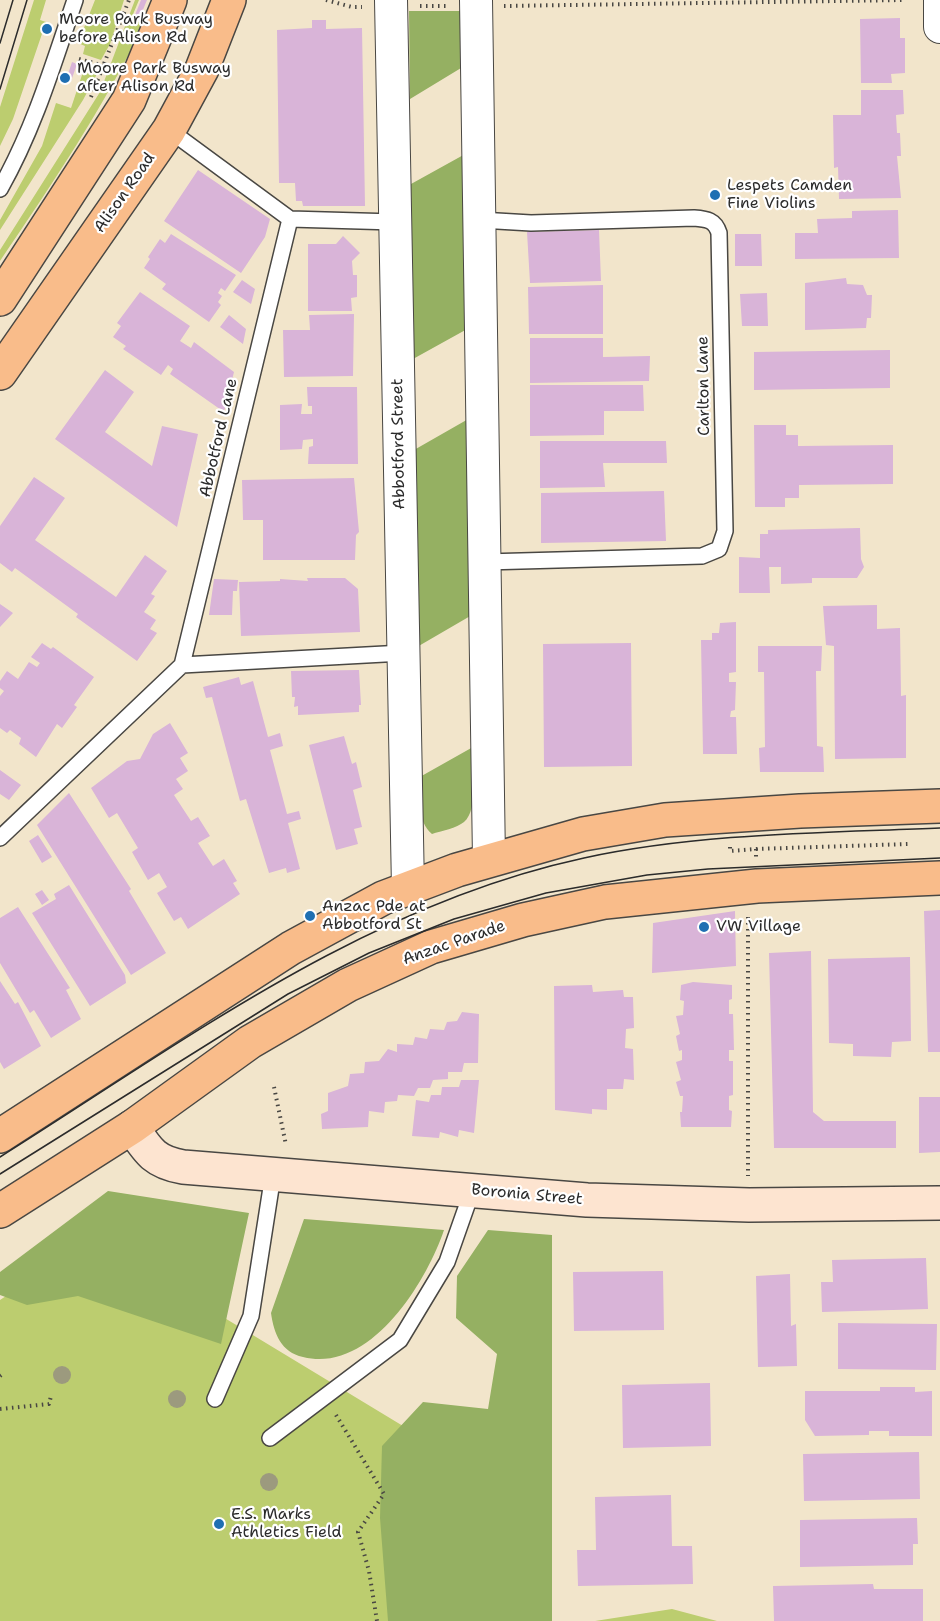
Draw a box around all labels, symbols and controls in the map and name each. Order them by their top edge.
place label: Moore Park Busway before Alison Rd [59,10,213,48]
marker: Moore Park Busway before Alison Rd [40,22,54,36]
place label: Moore Park Busway after Alison Rd [77,59,231,97]
marker: Moore Park Busway after Alison Rd [58,71,72,85]
street label: Alison Road [90,149,160,237]
place label: Lespets Camden Fine Violins [727,176,852,214]
marker: Lespets Camden Fine Violins [708,188,722,202]
street label: Carlton Lane [694,336,714,436]
street label: Abbotford Lane [196,377,242,499]
street label: Abbotford Street [388,378,410,510]
place label: Anzac Pde at Abbotford St [322,897,426,935]
marker: Anzac Pde at Abbotford St [303,909,317,923]
street label: Anzac Parade [400,916,508,970]
place label: VW Village [716,917,801,937]
marker: VW Village [697,920,711,934]
street label: Boronia Street [471,1181,583,1209]
place label: E.S. Marks Athletics Field [231,1505,342,1543]
marker: E.S. Marks Athletics Field [212,1517,226,1531]

